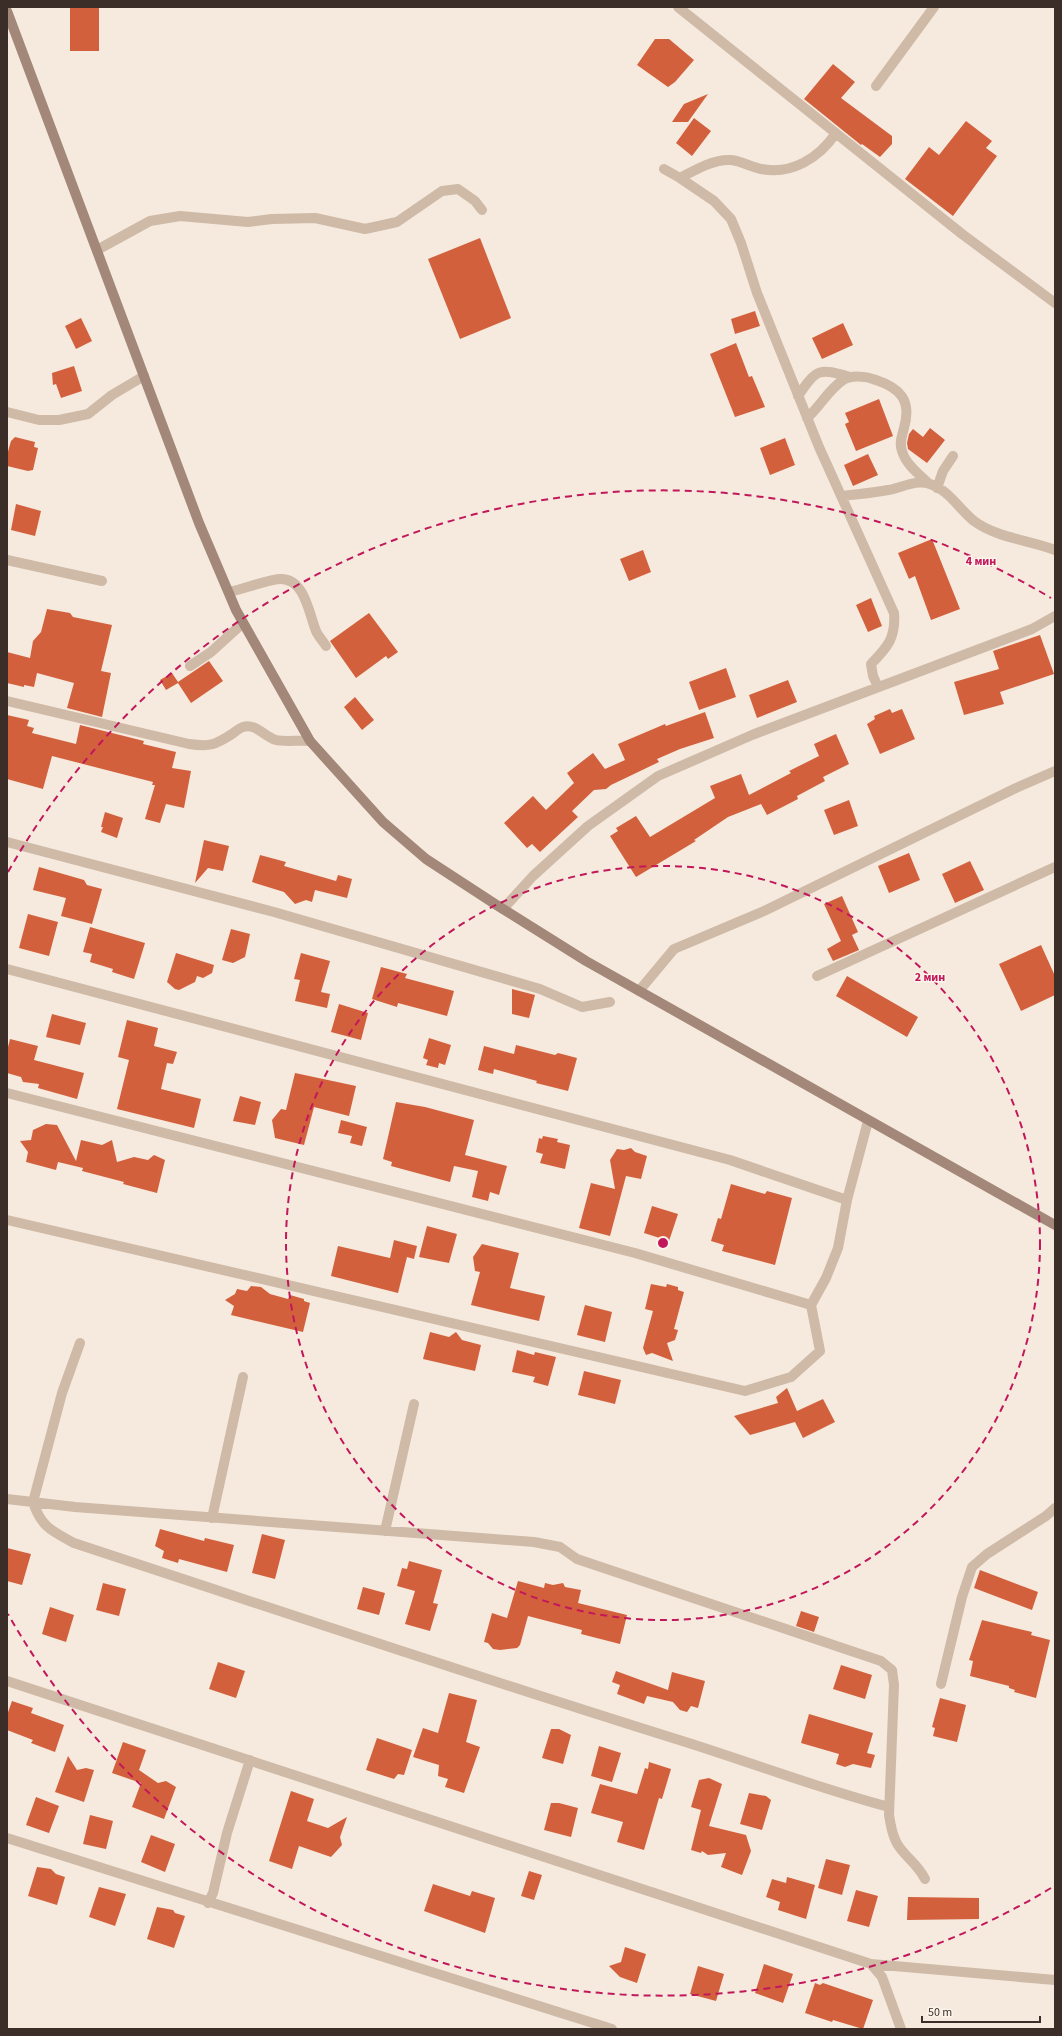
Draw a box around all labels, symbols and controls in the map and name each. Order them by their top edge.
text: 4 мин [966,553,996,570]
text: 2 мин [915,969,945,986]
centre of rings [656,1236,670,1250]
scale bar [922,1998,1040,2024]
text: 50 m [928,2004,952,2021]

